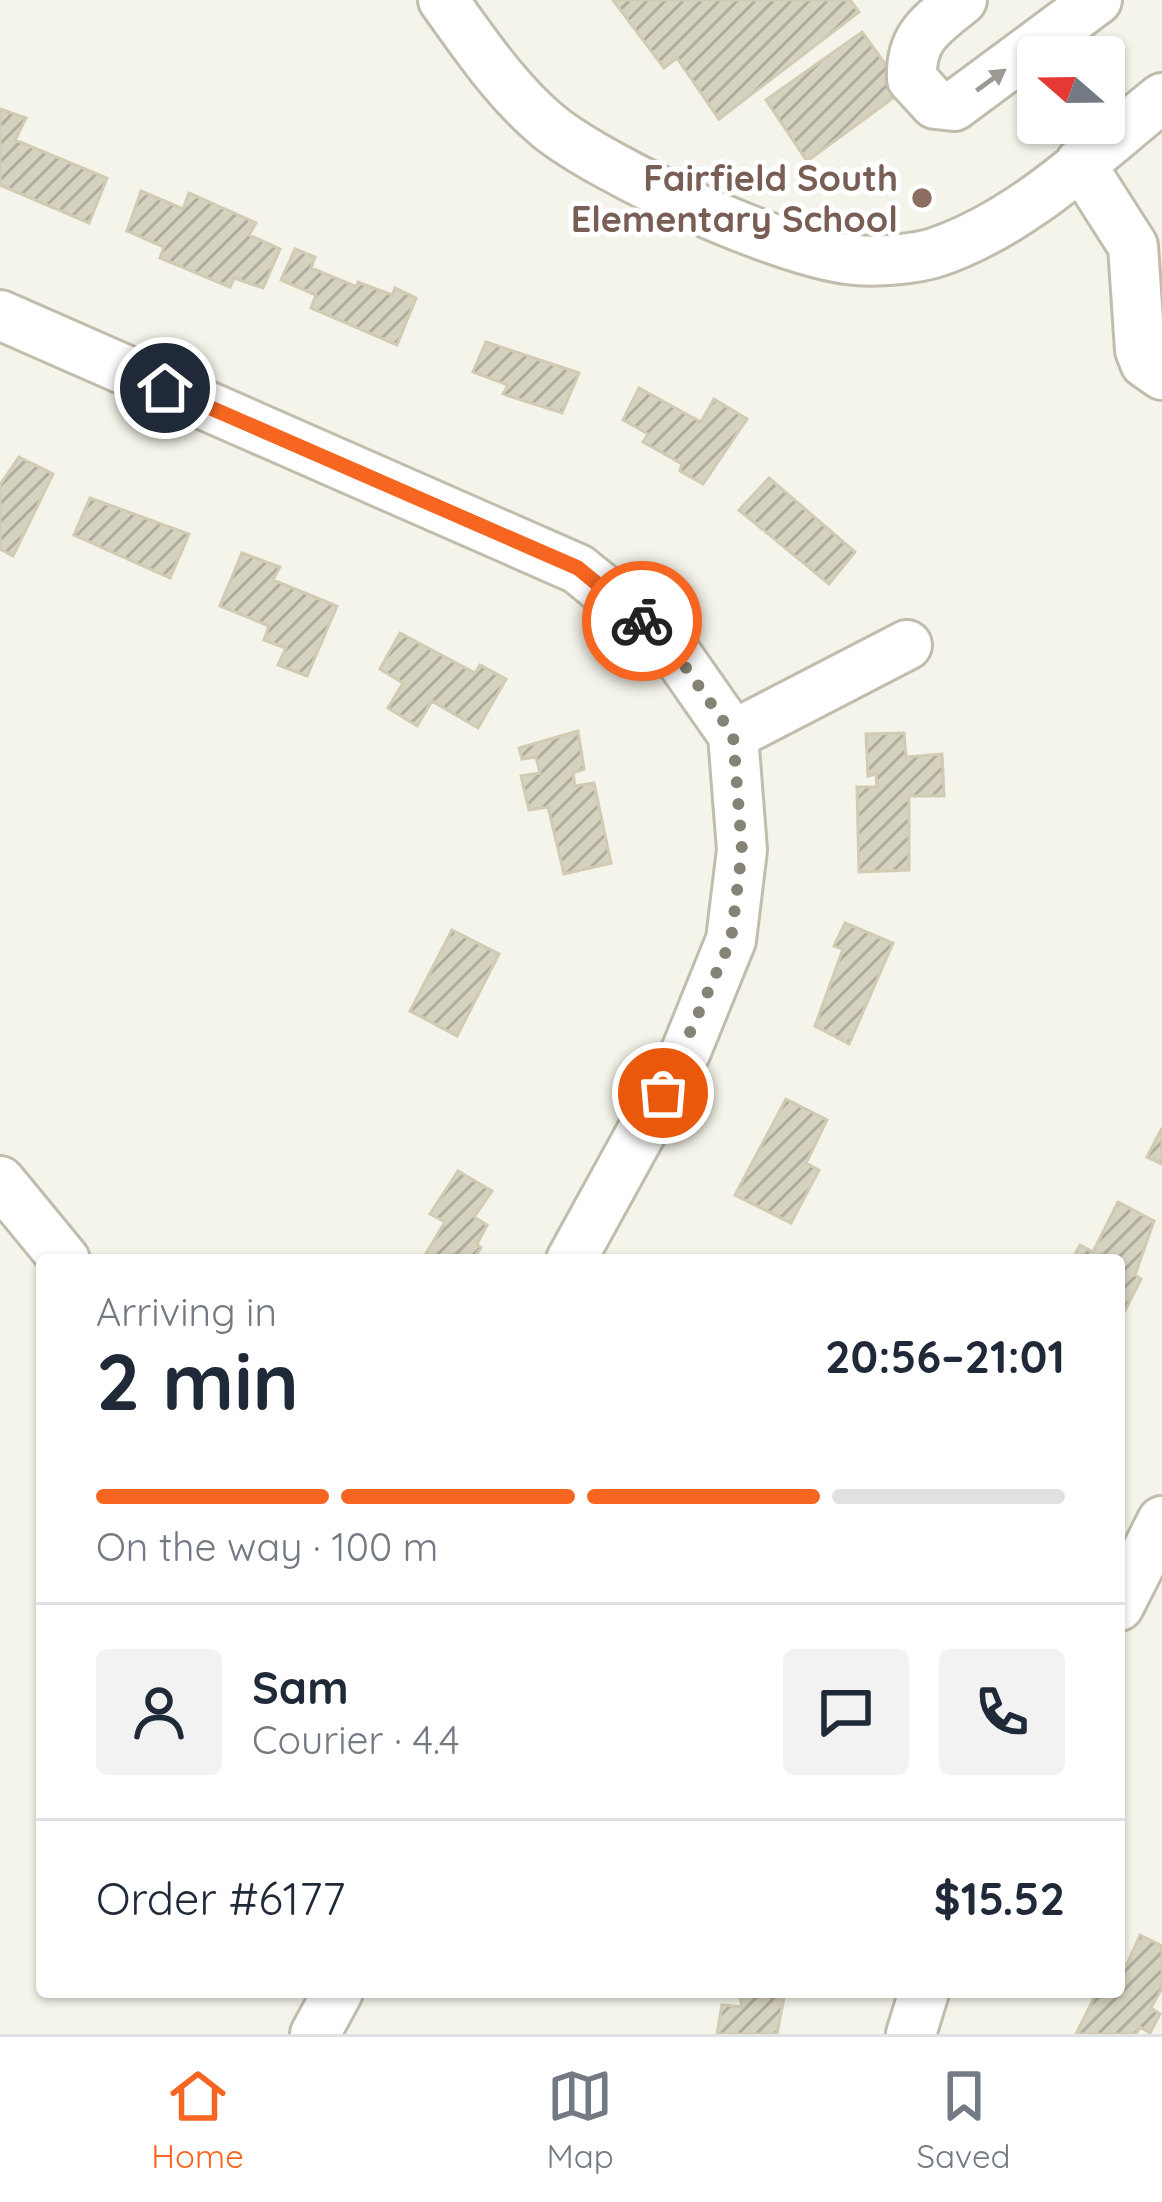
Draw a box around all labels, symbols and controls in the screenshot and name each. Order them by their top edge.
north arrow [1017,36,1125,144]
map controls [1017,36,1125,144]
one-way arrow [975,68,1007,92]
place label: Fairfield South Elementary School [571,155,898,241]
marker: Fairfield South Elementary School [909,185,935,211]
pin [114,337,216,439]
icon: home [132,355,198,421]
courier [582,561,702,681]
icon: bike [609,588,675,654]
pin [612,1042,714,1144]
icon: bag [630,1060,696,1126]
text: Arriving in [96,1287,277,1336]
text: 20:56–21:01 [825,1328,1065,1384]
text: 2 min [96,1332,299,1430]
text: On the way · 100 m [96,1522,438,1571]
button: person [96,1649,222,1775]
button: chat [783,1649,909,1775]
button: phone [939,1649,1065,1775]
text: Sam [252,1659,349,1715]
text: Courier · 4.4 [252,1715,460,1764]
text: Order #6177 [96,1870,345,1926]
text: $15.52 [934,1870,1065,1926]
tab: Home [151,2063,244,2176]
tab: Map [547,2063,614,2176]
tab: Saved [917,2063,1011,2176]

